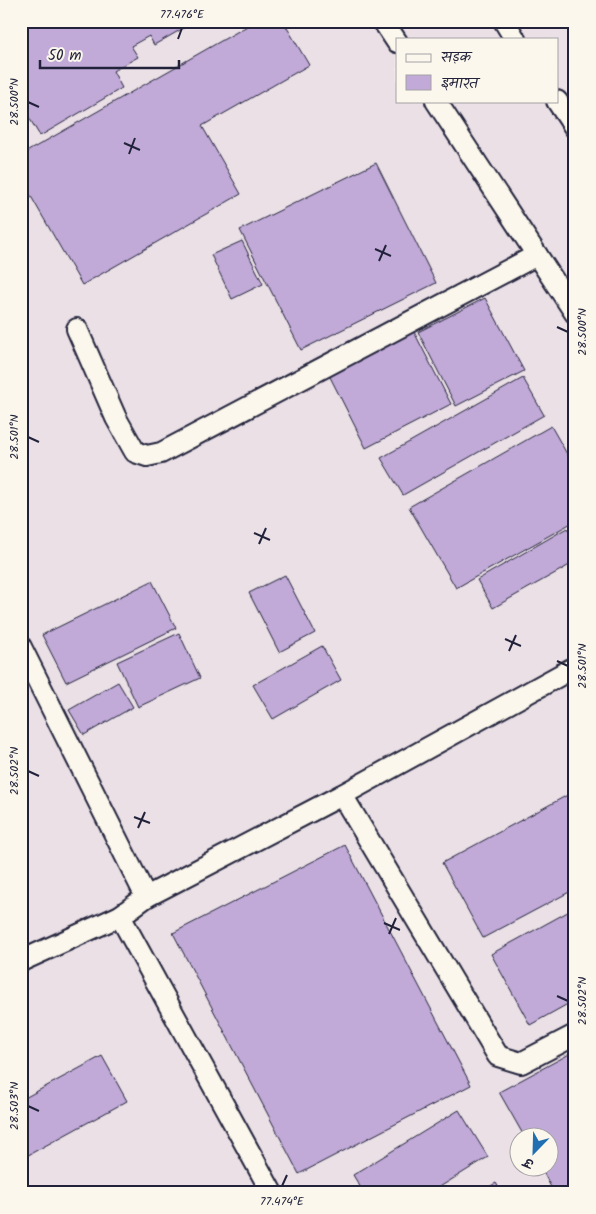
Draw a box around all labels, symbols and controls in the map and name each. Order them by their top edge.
text: 77.476°E [160,5,205,24]
scale bar [40,38,179,70]
legend [396,38,558,102]
text: 50 m [48,44,82,68]
text: सड़क [441,46,473,70]
text: इमारत [441,72,481,96]
text: 28.500°N [5,78,24,126]
text: 28.500°N [573,308,592,356]
text: 28.501°N [5,414,24,460]
text: 28.501°N [573,643,592,689]
text: 28.502°N [5,747,24,795]
text: 28.502°N [573,977,592,1025]
text: 28.503°N [5,1082,24,1130]
north arrow [508,1126,558,1176]
text: उ [518,1150,538,1175]
text: 77.474°E [260,1192,305,1211]

